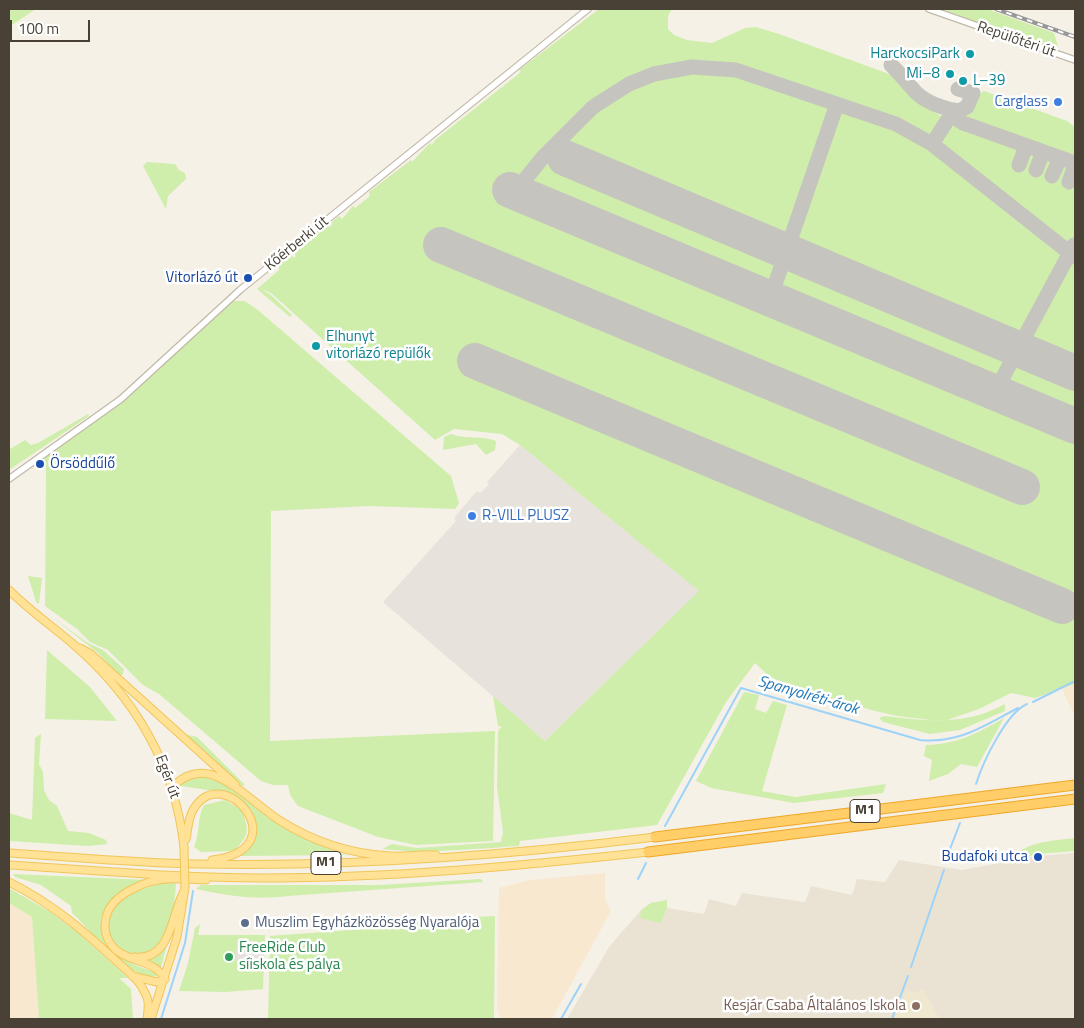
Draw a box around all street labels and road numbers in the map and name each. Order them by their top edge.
street label: Repülőtéri út [974,18,1058,62]
street label: Kőérberki út [262,213,332,275]
street label: Egér út [151,753,183,801]
road number: M1 [850,799,880,822]
road number: M1 [311,851,341,874]

